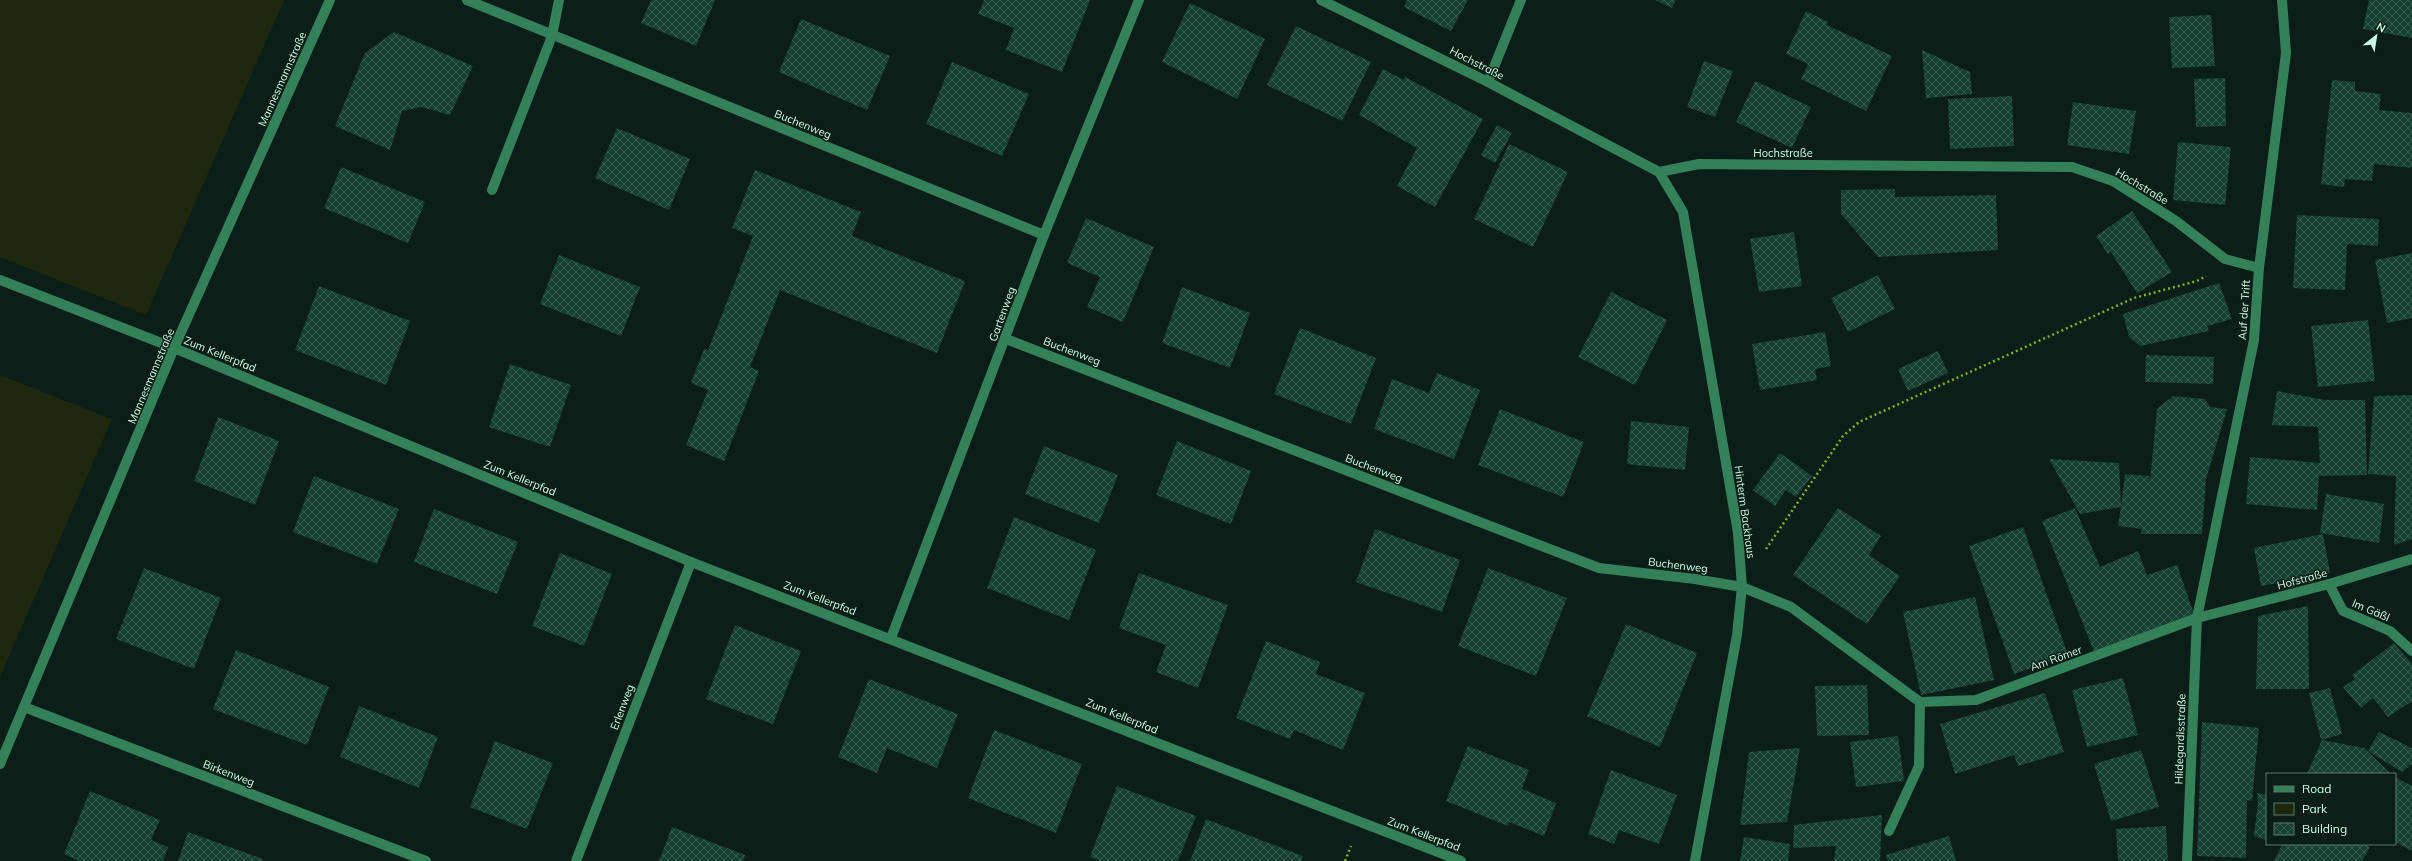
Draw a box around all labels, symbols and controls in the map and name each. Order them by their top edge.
north arrow [2356,16,2396,56]
text: N [2374,19,2388,35]
street label: Mannesmannstraße [255,29,309,129]
street label: Hochstraße [1447,43,1507,83]
street label: Buchenweg [772,106,834,142]
street label: Hochstraße [1753,146,1813,160]
street label: Hochstraße [2113,165,2171,207]
street label: Auf der Trift [2235,279,2253,341]
street label: Gartenweg [986,285,1018,343]
street label: Mannesmannstraße [125,326,177,426]
street label: Zum Kellerpfad [182,333,258,375]
street label: Buchenweg [1041,334,1103,368]
street label: Buchenweg [1343,451,1405,485]
street label: Zum Kellerpfad [482,457,558,499]
street label: Hinterm Backhaus [1732,465,1758,559]
street label: Buchenweg [1647,554,1709,576]
street label: Hofstraße [2276,566,2328,592]
street label: Zum Kellerpfad [782,578,858,618]
street label: Im Gäßl [2350,596,2392,624]
street label: Am Römer [2028,642,2084,674]
street label: Erlenweg [607,682,637,732]
street label: Hildegardisstraße [2171,693,2189,785]
street label: Zum Kellerpfad [1084,695,1160,737]
street label: Birkenweg [201,757,257,789]
legend [2266,773,2396,845]
text: Road [2302,781,2331,796]
text: Park [2302,801,2328,816]
street label: Zum Kellerpfad [1386,814,1462,854]
text: Building [2302,821,2347,836]

